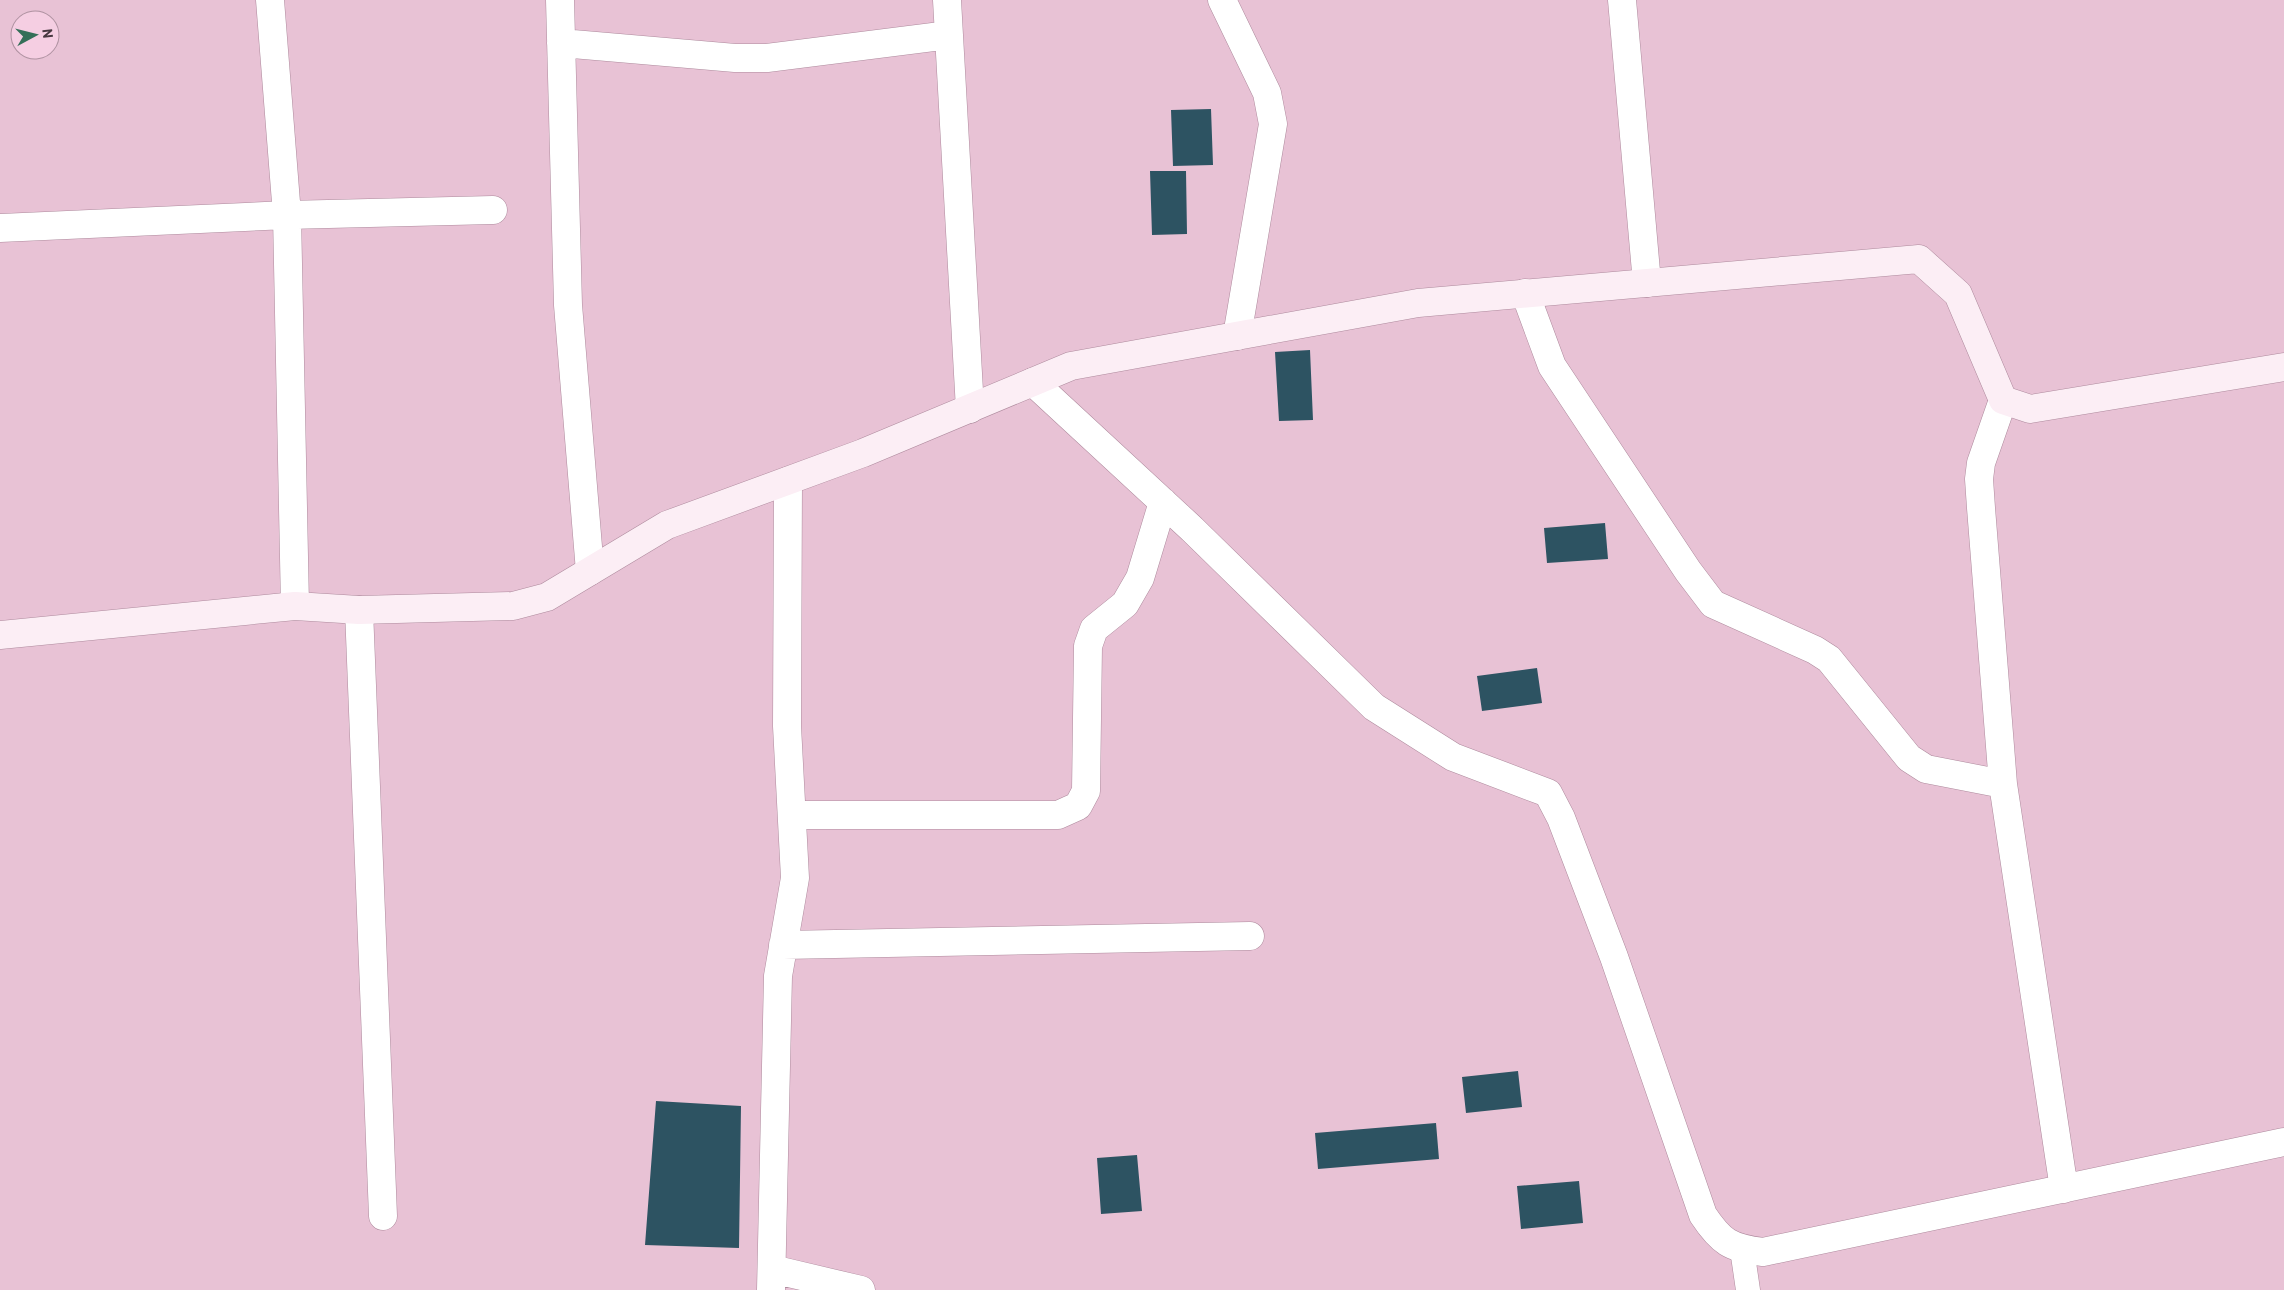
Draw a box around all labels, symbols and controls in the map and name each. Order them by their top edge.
north arrow [10,10,60,60]
text: N [39,28,57,39]

